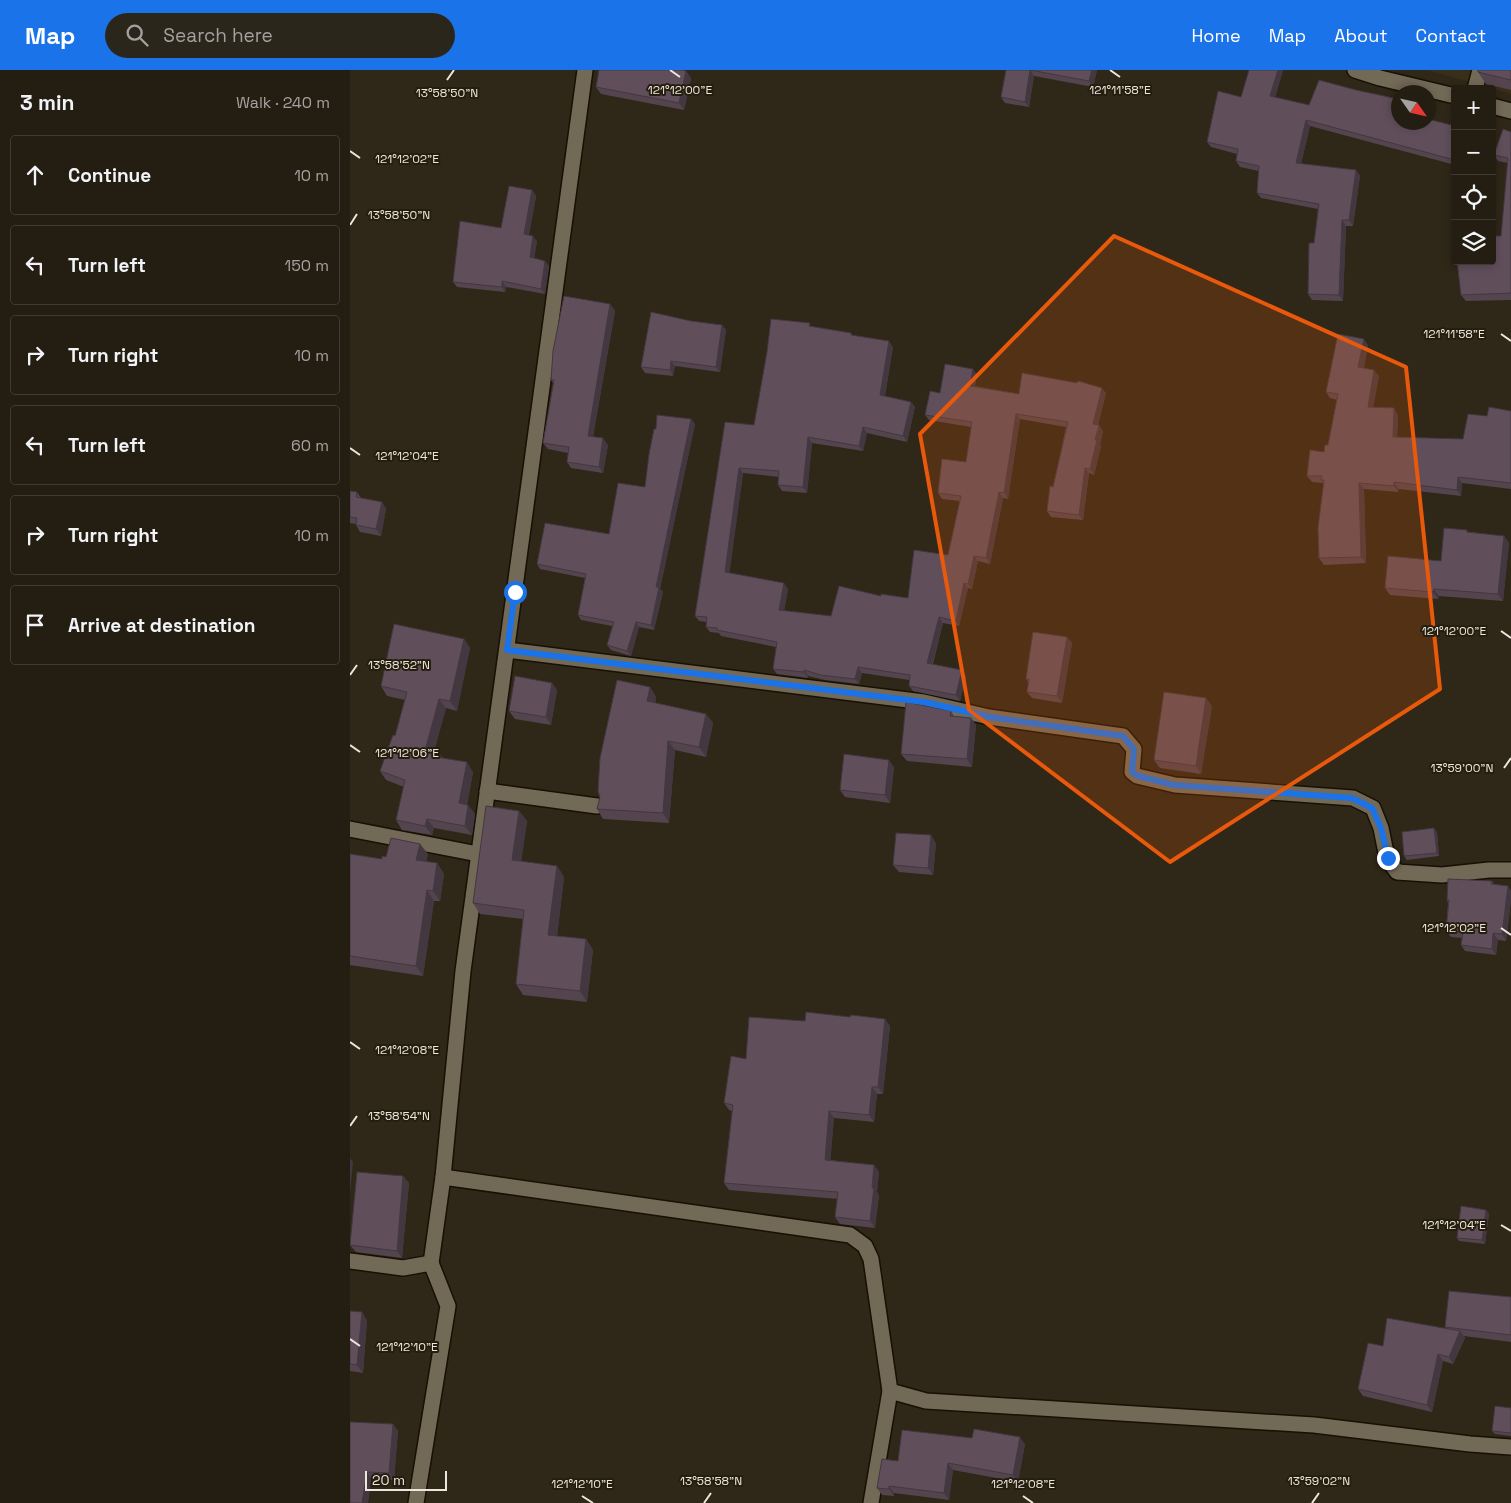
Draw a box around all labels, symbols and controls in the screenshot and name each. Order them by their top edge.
search box [105,13,455,58]
text: Map [25,20,75,51]
icon: search [123,21,151,49]
text: Search here [163,23,273,48]
text: Home [1192,24,1241,47]
text: Map [1269,24,1306,47]
text: About [1334,24,1388,47]
text: Contact [1416,24,1486,47]
text: 121°12'00"E [648,82,712,98]
text: 121°11'58"E [1089,82,1151,98]
text: 13°58'50"N [416,85,478,101]
north arrow [1391,85,1436,130]
map controls [1451,85,1496,265]
button: + [1451,85,1496,130]
text: 3 min [20,89,75,116]
text: Walk · 240 m [236,92,330,113]
button: − [1451,130,1496,175]
text: 121°12'02"E [375,151,439,167]
icon: ahead [21,161,49,189]
text: Continue [68,163,151,188]
text: 10 m [294,165,329,186]
button: locate [1451,175,1496,220]
text: 13°58'50"N [368,207,430,223]
button: layers [1451,220,1496,265]
icon: left [21,251,49,279]
text: Turn left [68,253,146,278]
text: 150 m [285,255,329,276]
text: 121°11'58"E [1423,326,1485,342]
icon: right [21,341,49,369]
text: Turn right [68,343,158,368]
text: 10 m [294,345,329,366]
icon: left [21,431,49,459]
text: Turn left [68,433,146,458]
text: 60 m [291,435,329,456]
text: 121°12'04"E [375,448,439,464]
icon: right [21,521,49,549]
text: Turn right [68,523,158,548]
text: 10 m [294,525,329,546]
route start [504,581,527,604]
icon: arrive [21,611,49,639]
text: Arrive at destination [68,613,256,638]
text: 121°12'00"E [1422,623,1486,639]
text: 13°58'52"N [368,657,430,673]
text: 121°12'06"E [375,745,439,761]
text: 13°59'00"N [1431,760,1493,776]
route end [1377,847,1400,870]
text: 121°12'02"E [1422,920,1486,936]
text: 121°12'08"E [375,1042,439,1058]
text: 13°58'54"N [368,1108,430,1124]
text: 121°12'04"E [1422,1217,1486,1233]
text: 121°12'10"E [376,1339,438,1355]
scale bar [365,1468,448,1491]
text: 20 m [372,1471,405,1489]
text: 13°58'58"N [680,1473,742,1489]
text: 13°59'02"N [1288,1473,1350,1489]
text: 121°12'10"E [551,1476,613,1492]
text: 121°12'08"E [991,1476,1055,1492]

